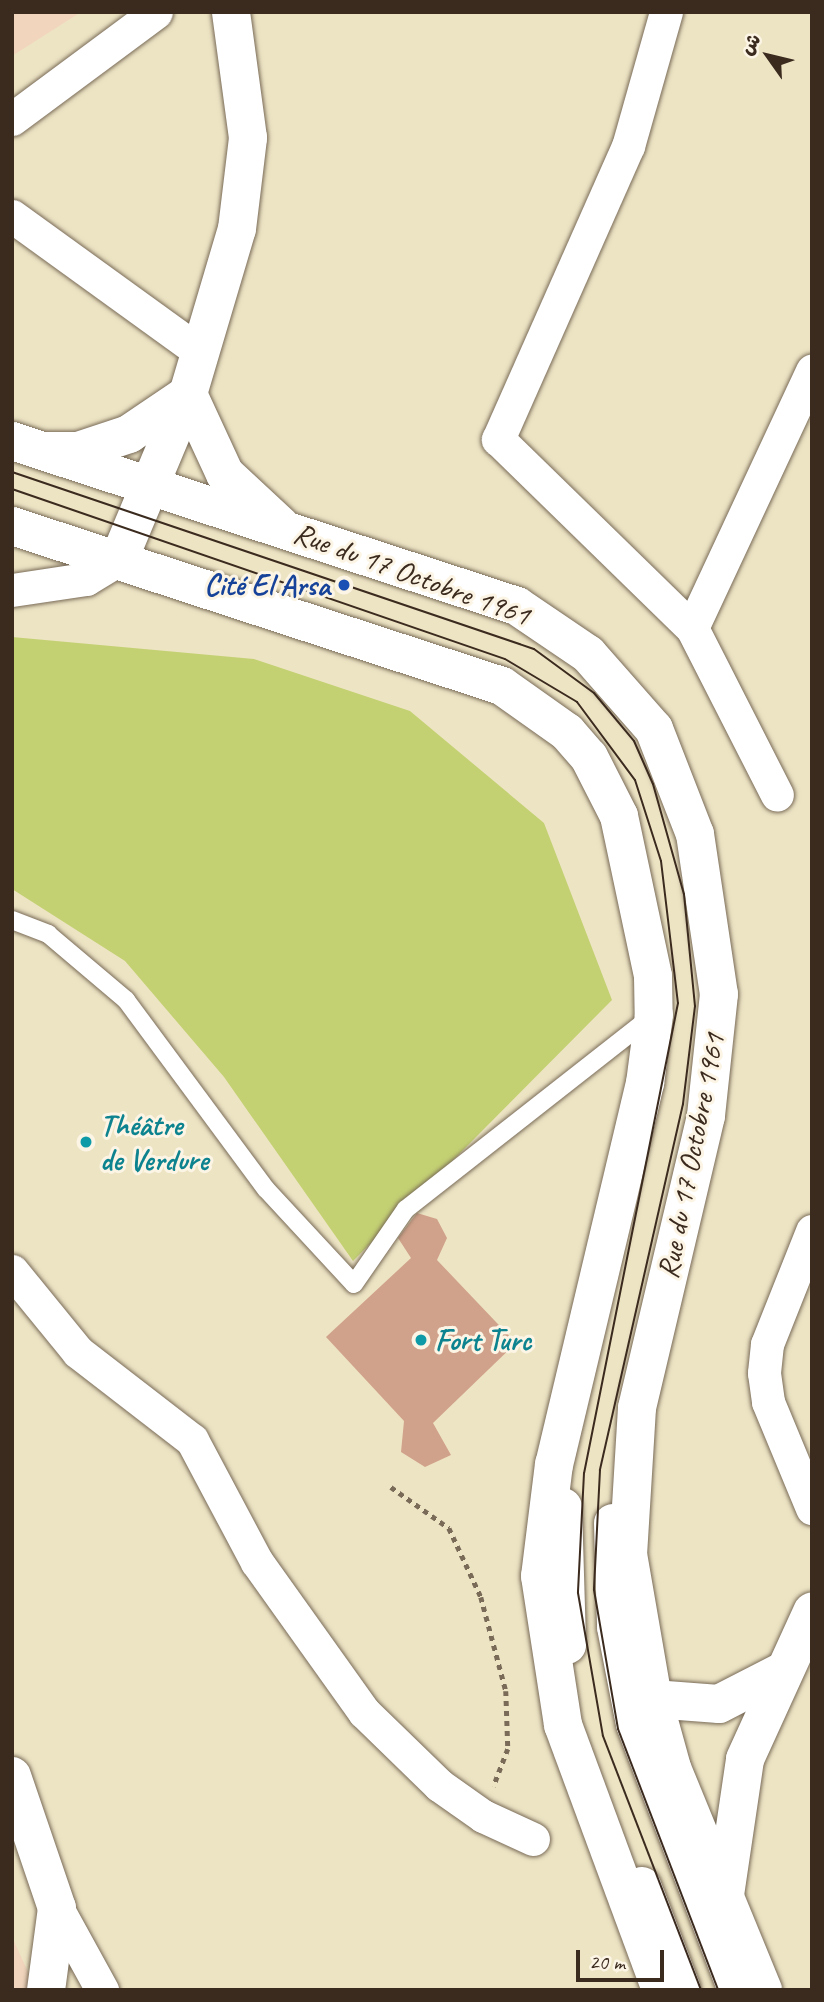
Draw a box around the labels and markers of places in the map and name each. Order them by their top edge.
place label: Cité El Arsa [205,567,330,603]
marker: Cité El Arsa [336,577,352,593]
place label: Théâtre de Verdure [100,1107,208,1178]
marker: Théâtre de Verdure [78,1134,94,1150]
place label: Fort Turc [435,1322,531,1358]
marker: Fort Turc [413,1332,429,1348]

